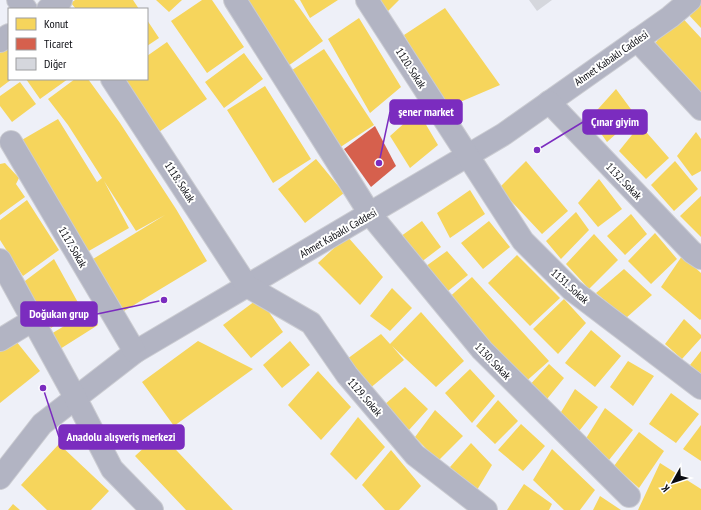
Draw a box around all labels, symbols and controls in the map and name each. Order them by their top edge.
legend [8,8,148,80]
text: Konut [44,16,69,31]
street label: Ahmet Kabaklı Caddesi [571,27,651,89]
text: Ticaret [44,36,73,51]
street label: 1120. Sokak [393,45,430,92]
text: Diğer [44,56,67,71]
callout: şener market [390,100,462,124]
text: şener market [398,104,454,119]
callout: Çınar giyim [583,110,647,134]
text: Çınar giyim [591,114,639,129]
street label: 1118. Sokak [162,159,199,206]
street label: 1132. Sokak [603,160,645,203]
street label: Ahmet Kabaklı Caddesi [297,205,379,261]
street label: 1117. Sokak [56,224,91,271]
street label: 1131. Sokak [548,265,592,307]
callout: Doğukan grup [21,302,97,326]
text: Doğukan grup [29,306,89,321]
street label: 1130. Sokak [472,340,514,383]
street label: 1129. Sokak [345,375,386,419]
callout: Anadolu alışveriş merkezi [59,425,184,449]
text: Anadolu alışveriş merkezi [65,429,176,444]
north arrow [653,462,693,502]
text: K [658,481,672,495]

